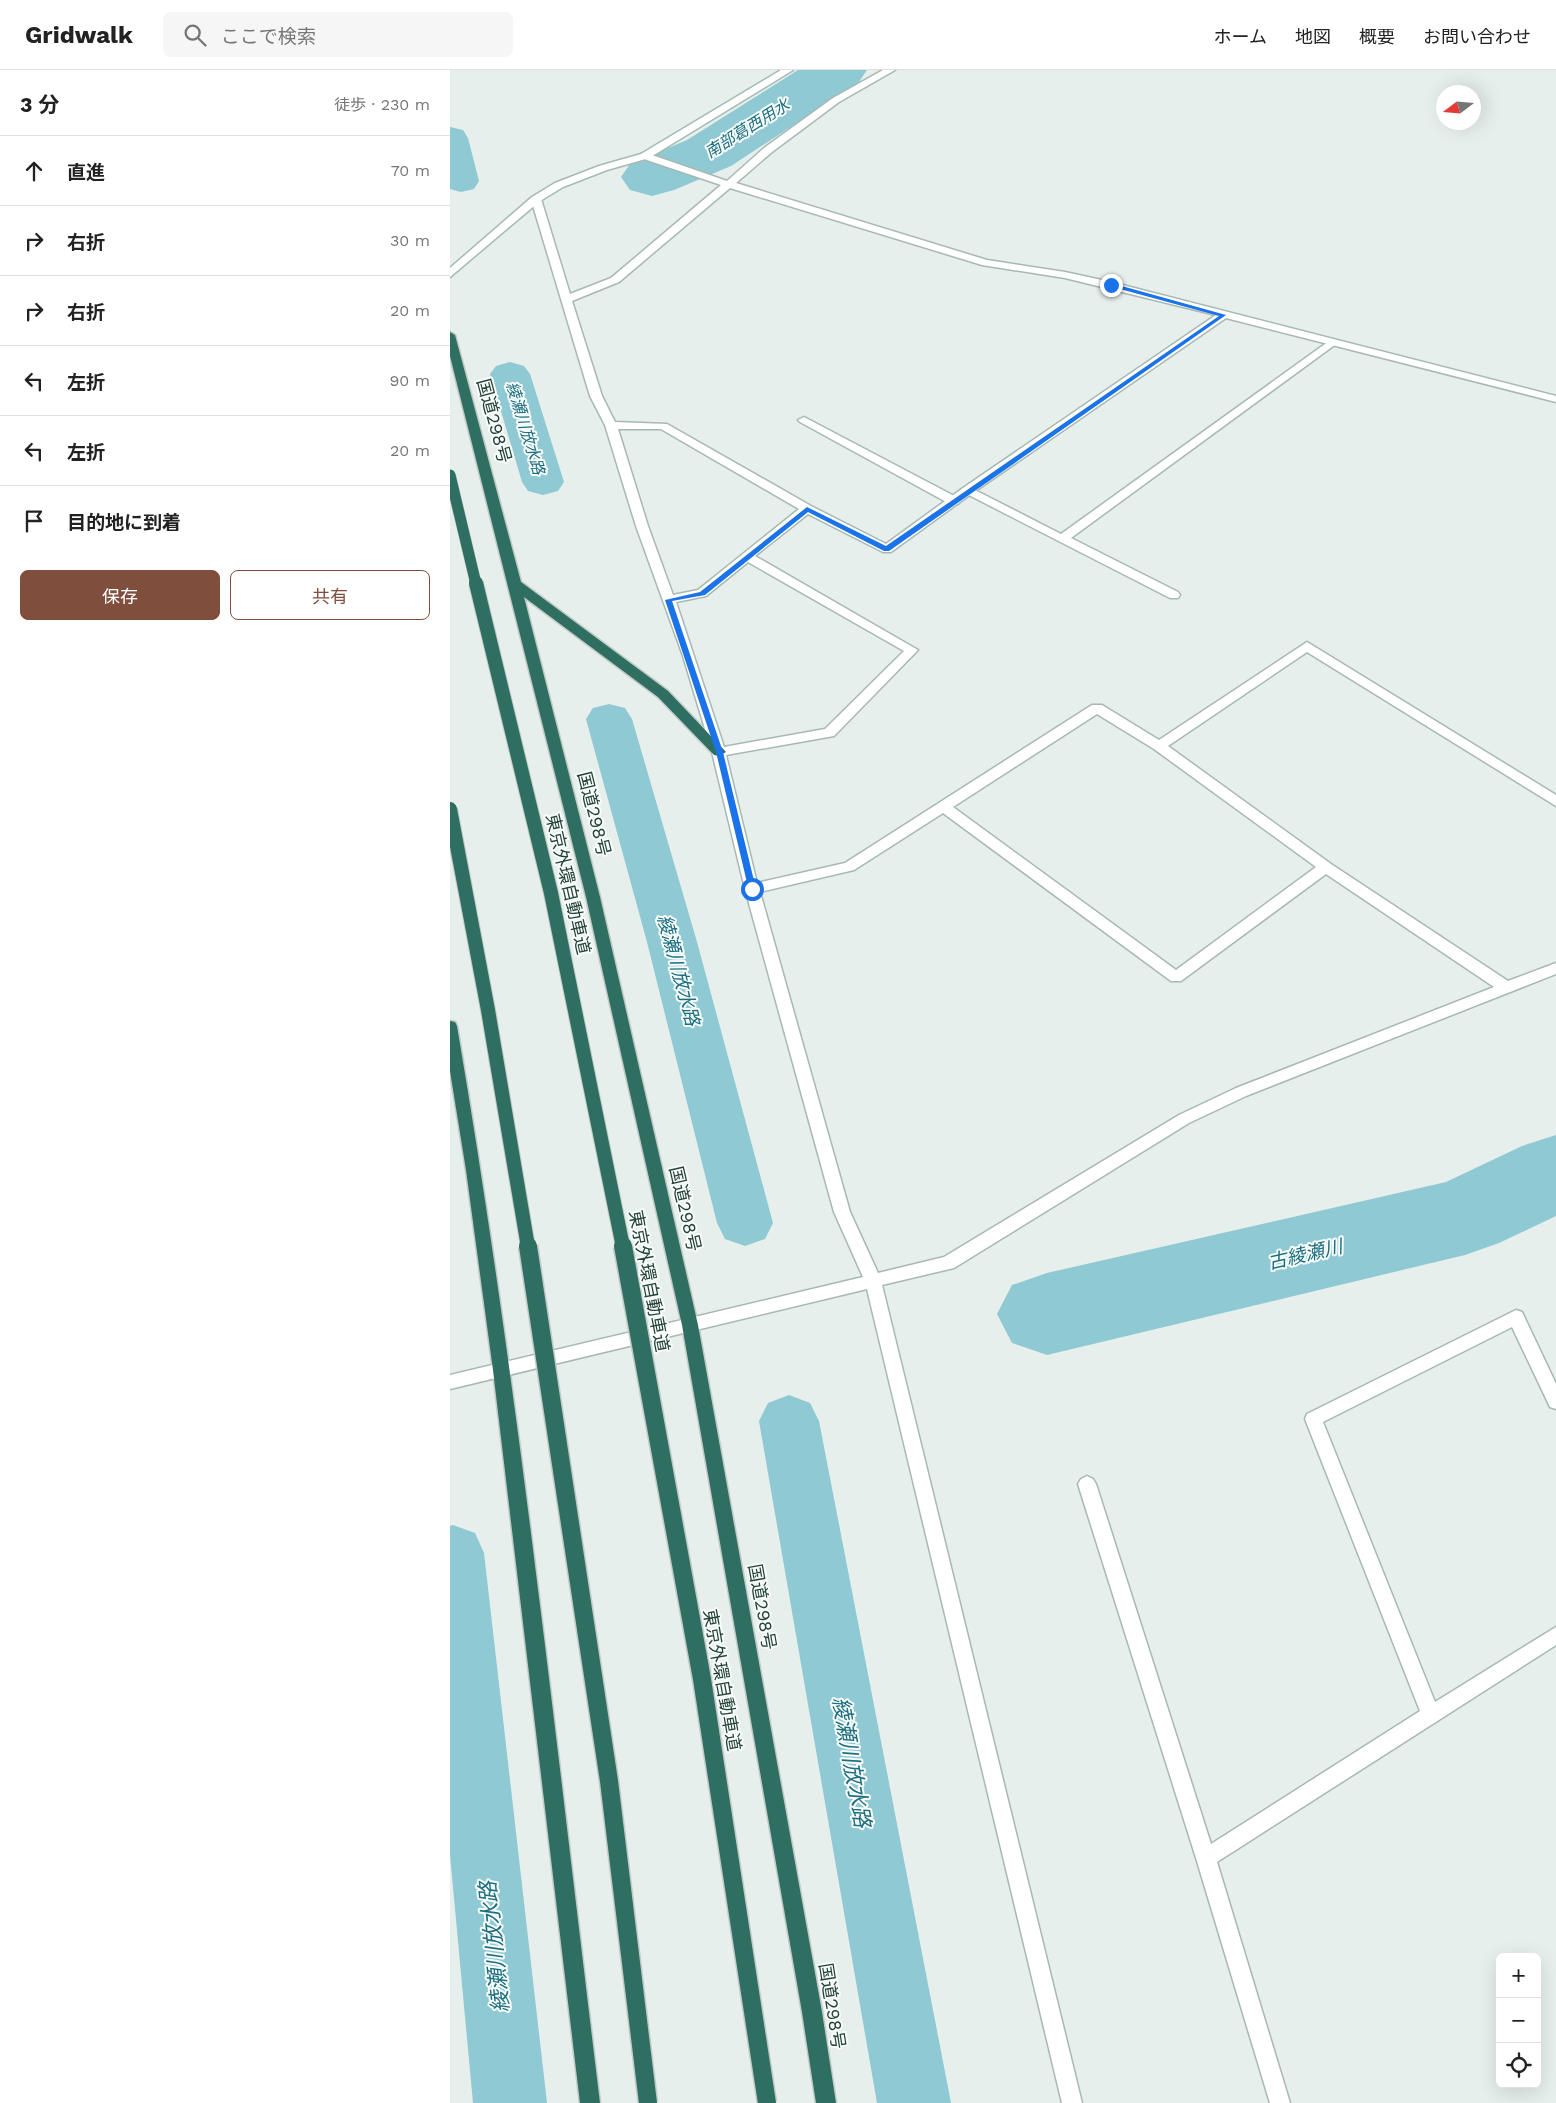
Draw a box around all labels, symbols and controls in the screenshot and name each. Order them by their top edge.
search box [163,12,513,57]
text: Gridwalk [25,21,133,49]
icon: search [181,21,209,49]
text: ここで検索 [221,25,316,48]
text: ホーム [1214,26,1267,47]
text: 地図 [1295,26,1331,47]
text: 概要 [1359,26,1395,47]
text: お問い合わせ [1423,26,1531,47]
north arrow [1436,85,1481,130]
text: 3 分 [20,92,59,117]
water label: 南部葛西用水 [702,94,795,162]
text: 徒歩 · 230 m [334,95,430,114]
icon: ahead [20,157,48,185]
text: 直進 [67,161,105,184]
text: 70 m [391,161,430,180]
icon: right [20,227,48,255]
text: 右折 [67,231,105,254]
text: 30 m [390,231,430,250]
route end [1100,274,1123,297]
icon: right [20,297,48,325]
text: 右折 [67,301,105,324]
text: 20 m [390,301,430,320]
icon: left [20,367,48,395]
text: 左折 [67,371,105,394]
text: 90 m [389,371,430,390]
street label: 国道298号 [473,376,516,465]
water label: 綾瀬川放水路 [502,379,549,479]
icon: left [20,437,48,465]
text: 左折 [67,441,105,464]
text: 20 m [390,441,430,460]
icon: arrive [20,507,48,535]
text: 目的地に到着 [67,511,181,534]
button: 保存 [20,570,220,620]
button: 共有 [230,570,430,620]
street label: 国道298号 [574,769,615,858]
street label: 東京外環自動車道 [542,811,595,956]
route start [741,878,764,901]
water label: 綾瀬川放水路 [653,912,705,1030]
street label: 国道298号 [666,1164,705,1253]
street label: 東京外環自動車道 [625,1208,674,1354]
water label: 古綾瀬川 [1265,1234,1347,1274]
street label: 国道298号 [745,1562,780,1651]
street label: 東京外環自動車道 [700,1607,745,1753]
water label: 綾瀬川放水路 [828,1695,876,1831]
water label: 綾瀬川放水路 [475,1878,514,2014]
map controls [1496,1953,1541,2088]
button: + [1496,1953,1541,1998]
street label: 国道298号 [815,1961,850,2050]
button: − [1496,1998,1541,2043]
button: locate [1496,2043,1541,2088]

